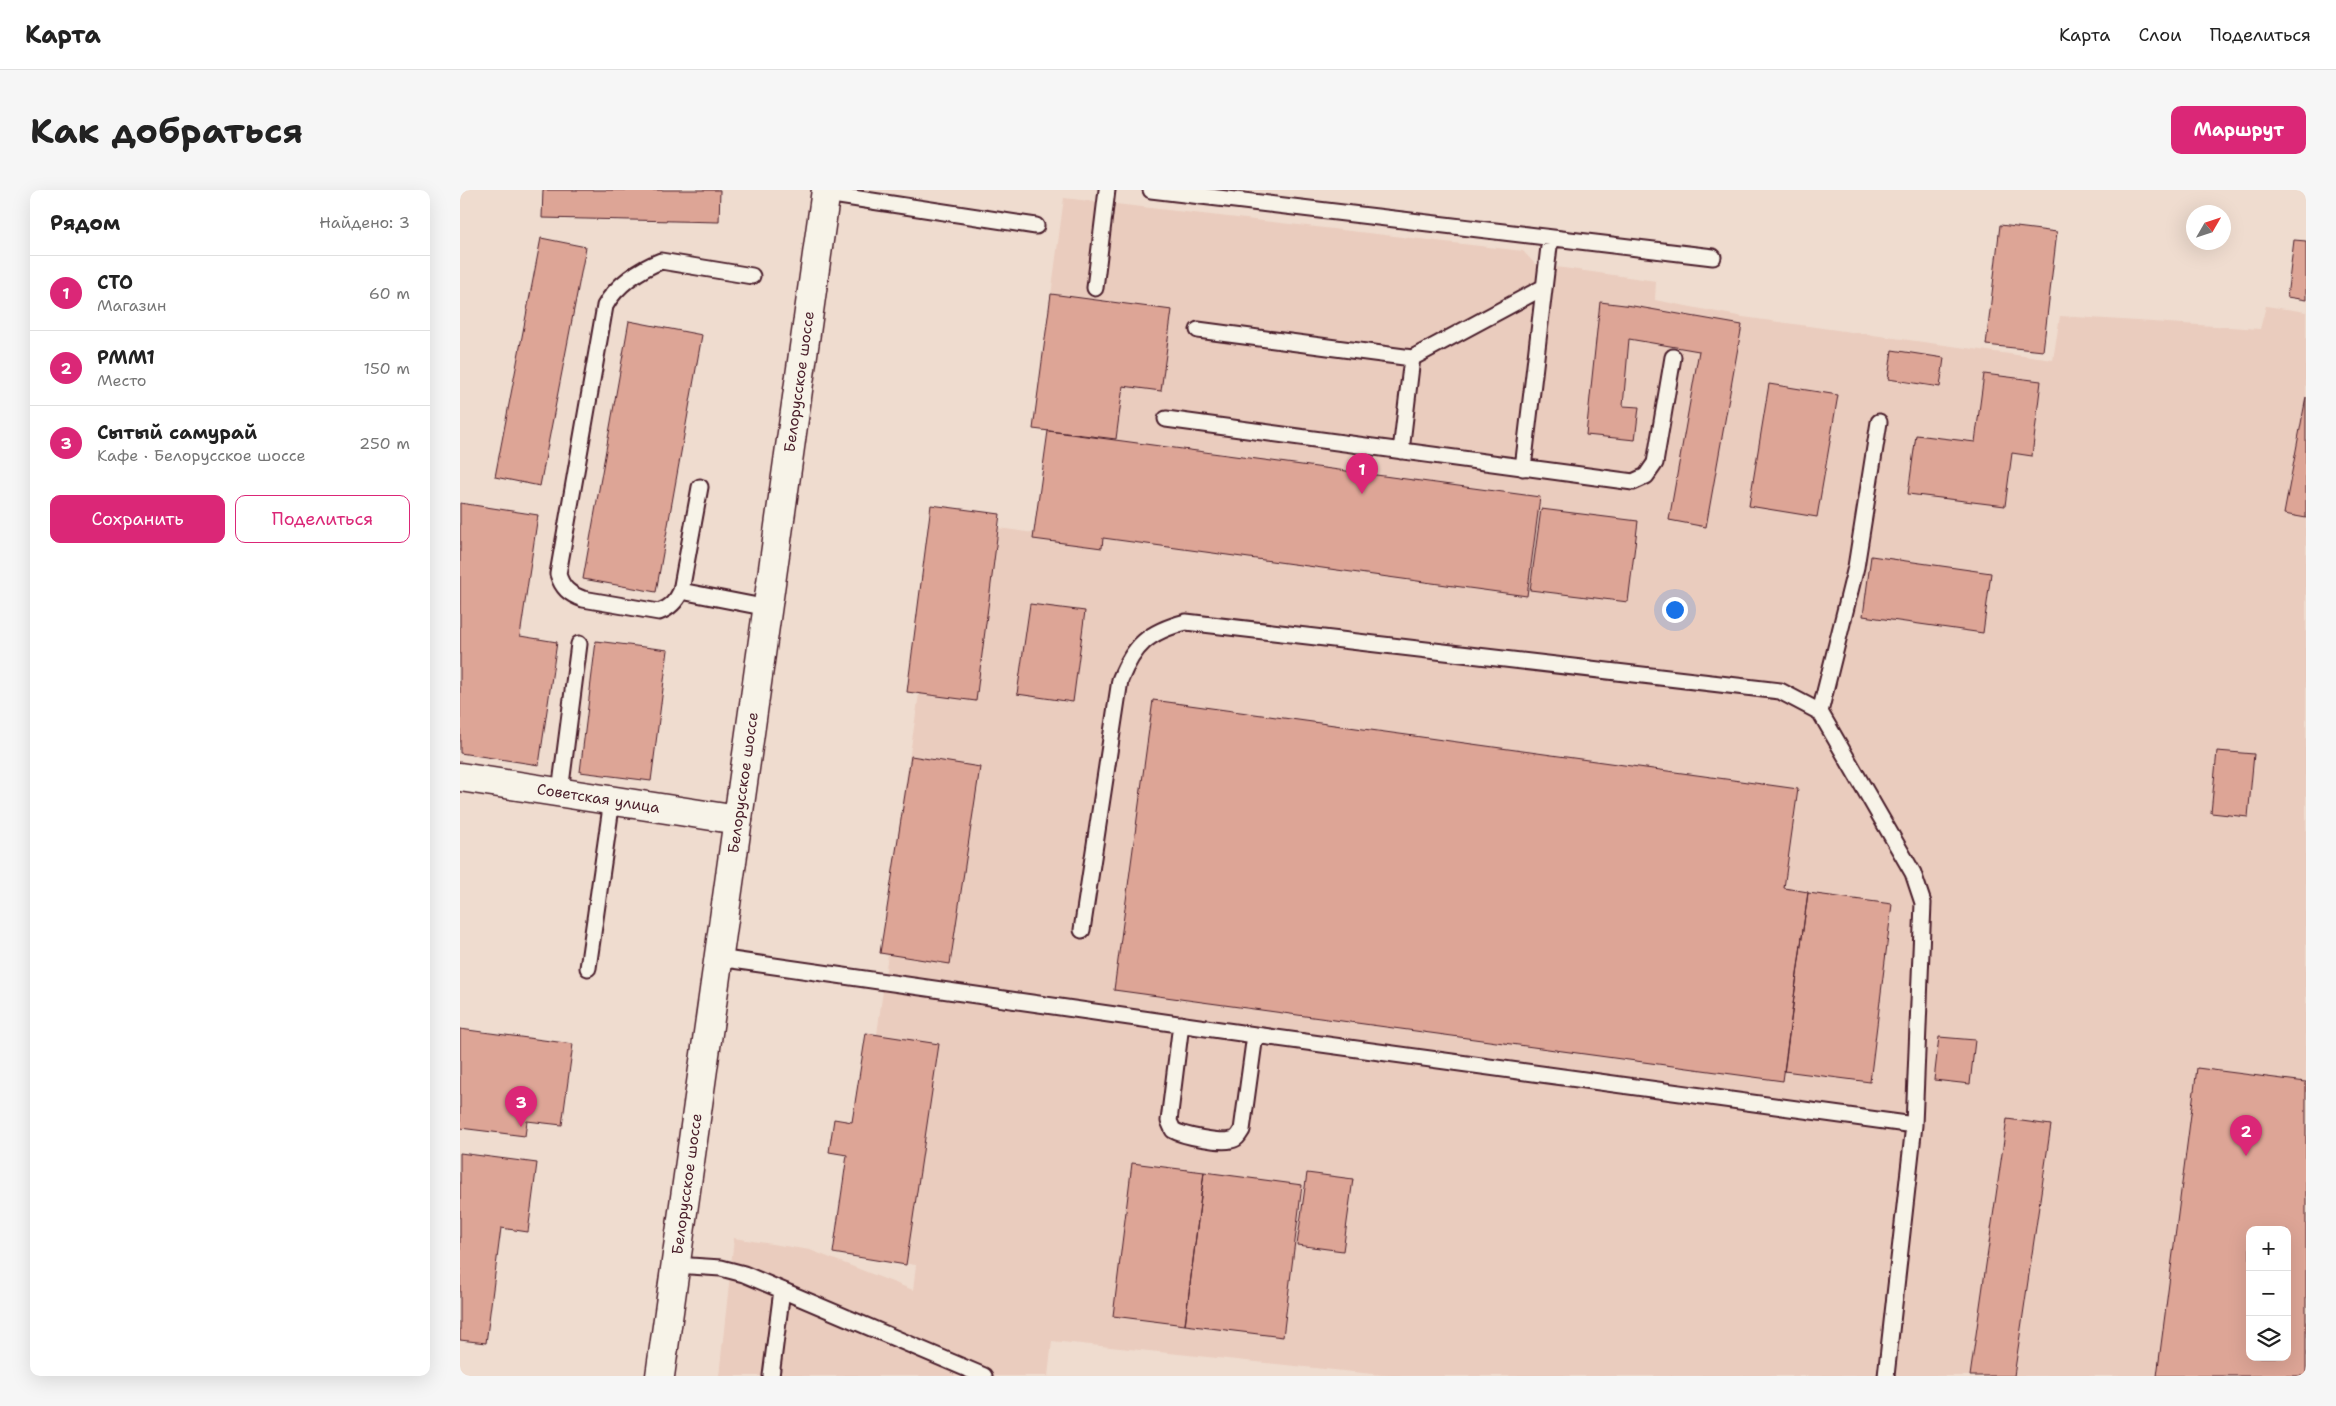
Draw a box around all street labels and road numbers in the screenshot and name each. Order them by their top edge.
street label: Белорусское шоссе [779,310,819,454]
street label: Белорусское шоссе [723,711,763,855]
street label: Советская улица [535,779,662,818]
street label: Белорусское шоссе [667,1112,707,1256]

